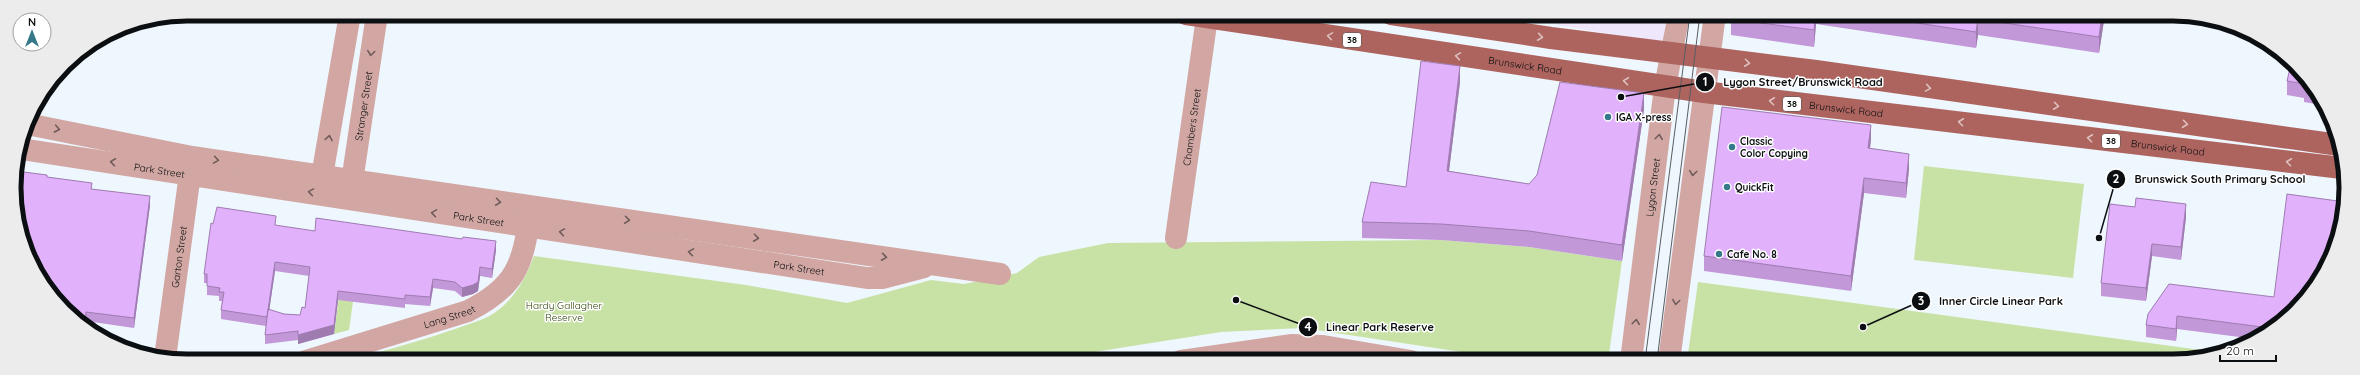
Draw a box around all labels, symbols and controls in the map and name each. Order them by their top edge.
north arrow [12,12,52,52]
text: N [28,15,36,29]
one-way arrow [1537,32,1543,41]
one-way arrow [1327,33,1333,41]
road number: 38 [1343,33,1361,47]
one-way arrow [367,50,376,56]
one-way arrow [1455,52,1461,61]
street label: Brunswick Road [1487,54,1563,78]
one-way arrow [1744,58,1750,67]
street label: Stranger Street [352,70,375,142]
callout: Lygon Street/Brunswick Road [1695,70,1891,93]
text: 1 [1703,74,1707,89]
text: Lygon Street/Brunswick Road [1723,75,1883,89]
one-way arrow [1623,77,1630,86]
one-way arrow [1924,83,1931,91]
street label: Chambers Street [1180,87,1204,167]
one-way arrow [1769,97,1775,106]
road number: 38 [1783,97,1801,111]
street label: Brunswick Road [1808,99,1884,120]
one-way arrow [2053,101,2059,110]
place label: IGA X-press [1616,111,1672,124]
marker: IGA X-press [1603,112,1613,122]
one-way arrow [1958,118,1964,127]
one-way arrow [2182,119,2188,128]
one-way arrow [54,124,60,133]
one-way arrow [1654,134,1663,140]
one-way arrow [2087,134,2093,143]
road number: 38 [2102,134,2120,148]
one-way arrow [324,135,333,141]
place label: Classic Color Copying [1740,135,1808,160]
street label: Brunswick Road [2130,137,2206,159]
marker: Classic Color Copying [1727,142,1737,152]
one-way arrow [213,155,220,164]
street label: Lygon Street [1643,157,1663,217]
one-way arrow [110,158,116,167]
one-way arrow [2286,158,2292,167]
street label: Park Street [133,160,186,181]
callout: Brunswick South Primary School [2106,167,2314,190]
one-way arrow [1689,170,1698,176]
text: 2 [2113,171,2120,186]
text: Brunswick South Primary School [2134,172,2306,186]
place label: QuickFit [1735,181,1774,194]
marker: QuickFit [1722,182,1732,192]
one-way arrow [308,188,314,197]
one-way arrow [495,197,501,206]
one-way arrow [430,209,437,218]
street label: Park Street [452,209,506,230]
one-way arrow [624,215,630,224]
street label: Garton Street [169,225,190,289]
one-way arrow [559,228,565,237]
one-way arrow [752,233,759,242]
one-way arrow [688,248,694,257]
place label: Cafe No. 8 [1727,248,1777,261]
marker: Cafe No. 8 [1714,249,1724,259]
one-way arrow [881,252,887,261]
street label: Park Street [773,258,826,279]
callout: Inner Circle Linear Park [1911,289,2071,312]
text: 3 [1918,293,1924,308]
text: Inner Circle Linear Park [1939,294,2063,308]
park label: Hardy Gallagher Reserve [526,299,602,324]
one-way arrow [1672,299,1681,305]
street label: Lang Street [422,302,478,331]
callout: Linear Park Reserve [1298,315,1442,338]
text: 4 [1304,319,1312,334]
one-way arrow [1631,319,1640,325]
text: Linear Park Reserve [1326,320,1434,334]
scale bar [2220,337,2276,363]
text: 20 m [2226,343,2254,358]

